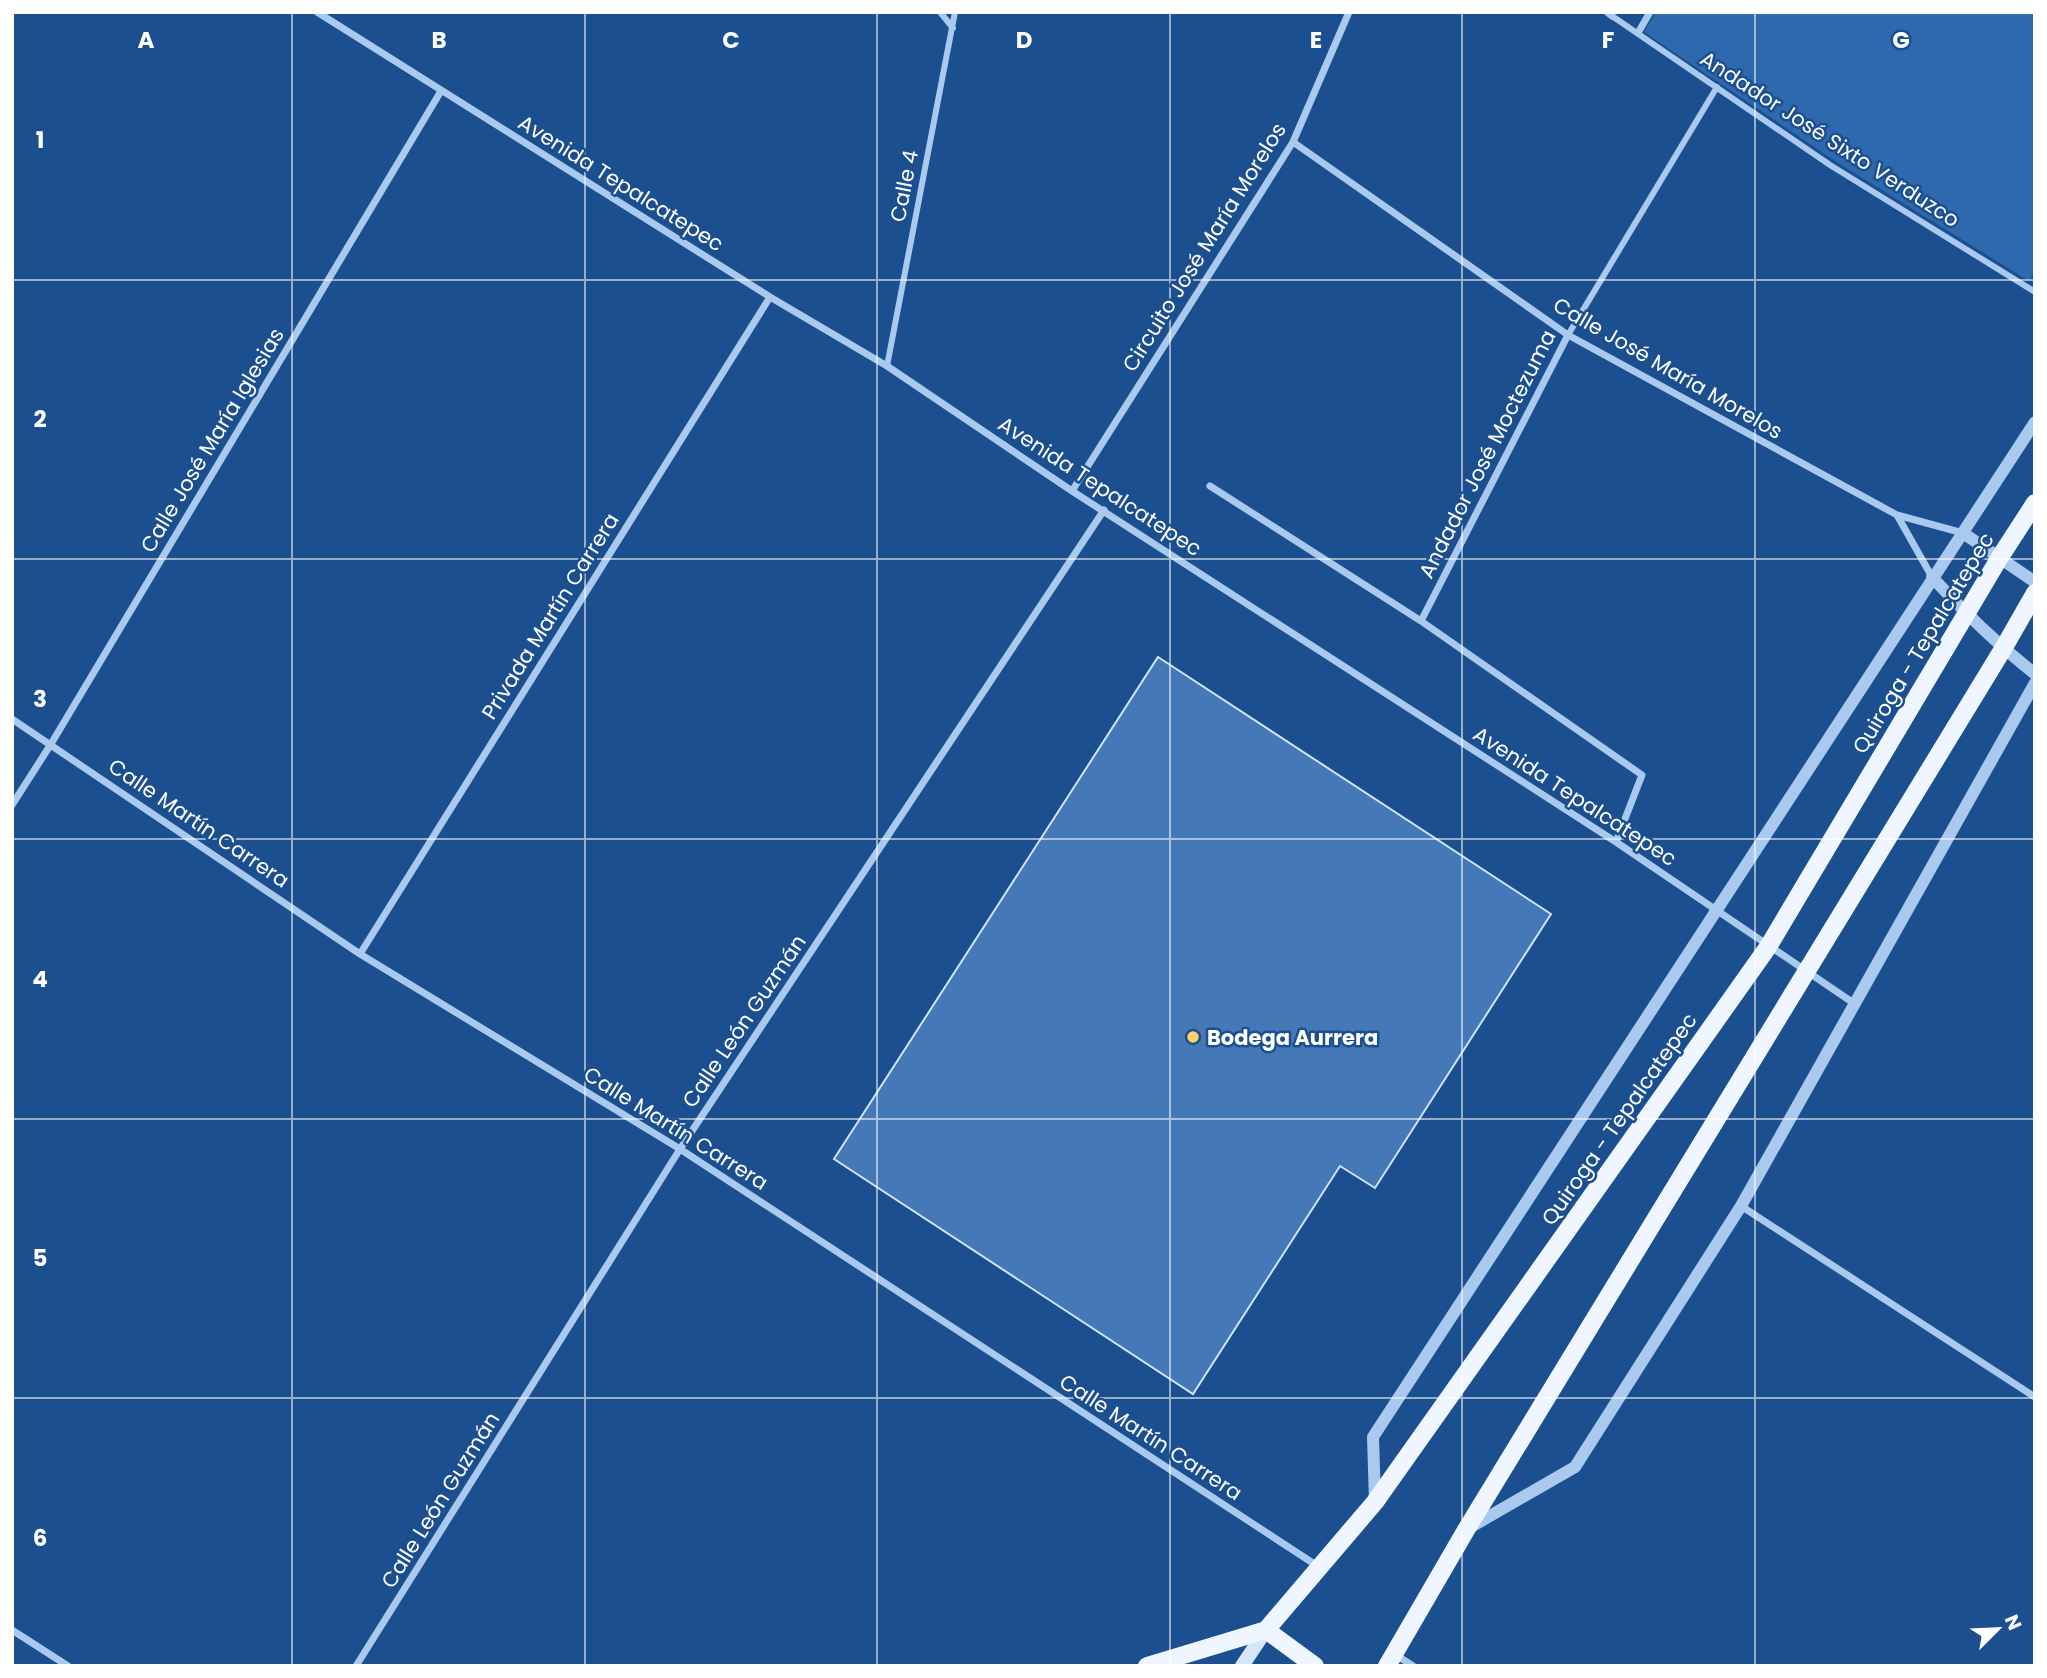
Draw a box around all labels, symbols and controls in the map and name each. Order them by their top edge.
text: A [138,24,155,56]
text: B [431,24,447,56]
text: C [722,24,740,56]
text: D [1016,24,1032,56]
text: E [1310,24,1322,56]
text: F [1602,24,1614,56]
text: G [1892,24,1910,56]
street label: Andador José Sixto Verduzco [1695,44,1965,234]
street label: Avenida Tepalcatepec [513,108,729,258]
street label: Circuito José María Morelos [1115,117,1293,377]
text: 1 [36,124,44,156]
street label: Calle 4 [883,148,925,224]
street label: Calle José María Morelos [1548,290,1788,446]
street label: Calle José María Iglesias [133,322,291,558]
street label: Andador José Moctezuma [1412,325,1562,583]
text: 2 [33,403,47,435]
street label: Avenida Tepalcatepec [993,409,1207,563]
street label: Privada Martín Carrera [475,507,625,725]
street label: Quiroga - Tepalcatepec [1845,527,2001,759]
text: 3 [33,683,47,715]
street label: Avenida Tepalcatepec [1468,719,1682,873]
street label: Calle Martín Carrera [103,752,295,894]
street label: Calle León Guzmán [675,929,813,1113]
text: 4 [32,963,48,995]
street label: Quiroga - Tepalcatepec [1535,1007,1703,1231]
place label: Bodega Aurrera [1207,1023,1378,1052]
marker: Bodega Aurrera [1185,1029,1201,1045]
street label: Calle Martín Carrera [578,1059,774,1197]
text: 5 [33,1242,47,1274]
street label: Calle Martín Carrera [1054,1367,1248,1507]
street label: Calle León Guzmán [374,1406,506,1594]
text: 6 [33,1522,47,1554]
north arrow [1963,1594,2033,1664]
text: N [1998,1610,2028,1634]

